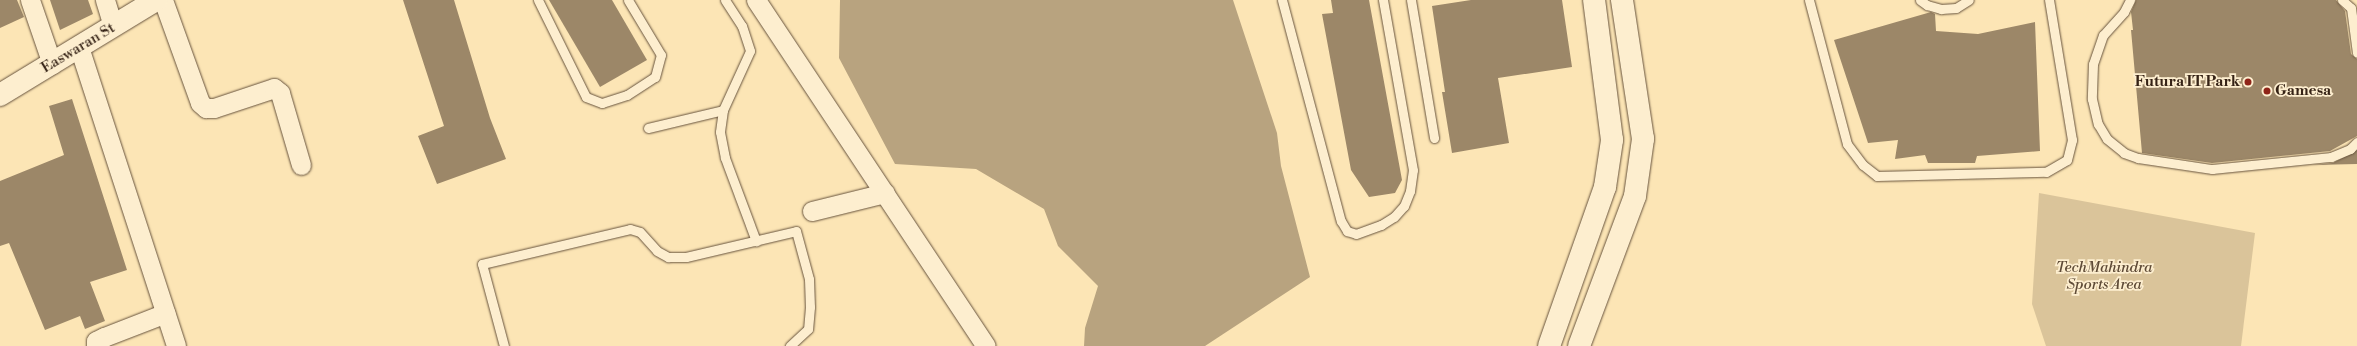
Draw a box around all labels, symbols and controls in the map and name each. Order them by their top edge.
street label: Easwaran St [38,19,118,77]
place label: Futura IT Park [2135,73,2240,91]
marker: Futura IT Park [2243,77,2253,87]
place label: Gamesa [2275,82,2331,100]
marker: Gamesa [2262,86,2272,96]
park label: TechMahindra Sports Area [2056,258,2152,293]

